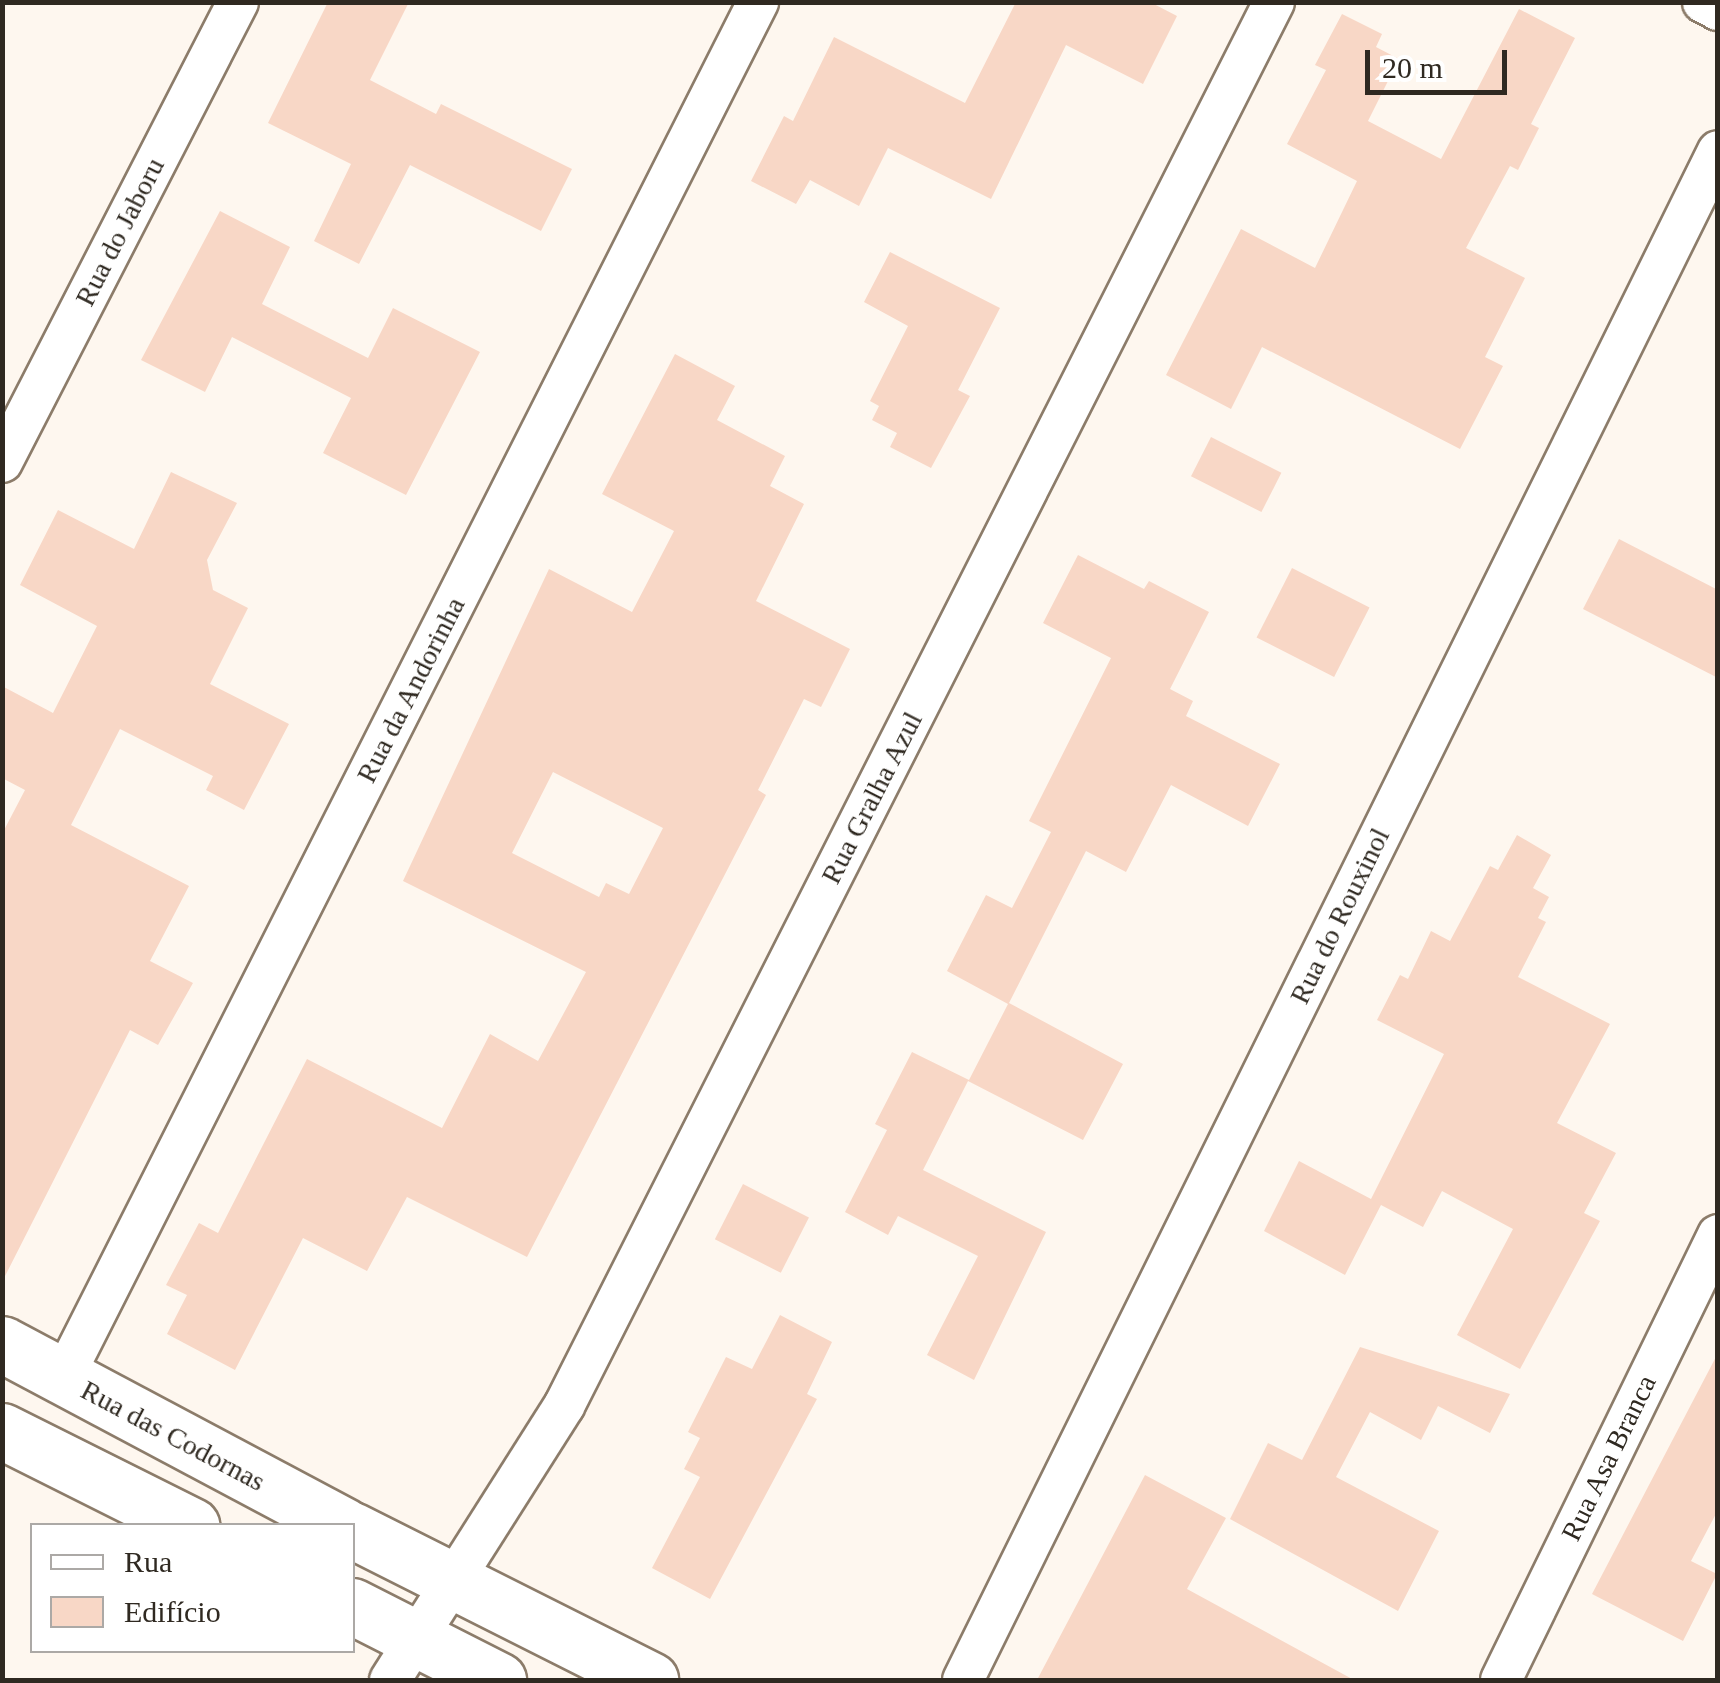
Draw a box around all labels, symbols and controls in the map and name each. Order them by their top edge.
scale bar [1370,30,1512,92]
text: 20 m [1382,51,1443,84]
street label: Rua do Jaboru [68,152,172,312]
street label: Rua da Andorinha [349,591,473,789]
street label: Rua Gralha Azul [814,706,930,890]
street label: Rua do Rouxinol [1283,823,1397,1009]
street label: Rua Asa Branca [1554,1369,1664,1547]
street label: Rua das Codornas [75,1373,271,1499]
legend [30,1523,355,1653]
text: Rua [124,1545,172,1578]
text: Edifício [124,1595,221,1628]

